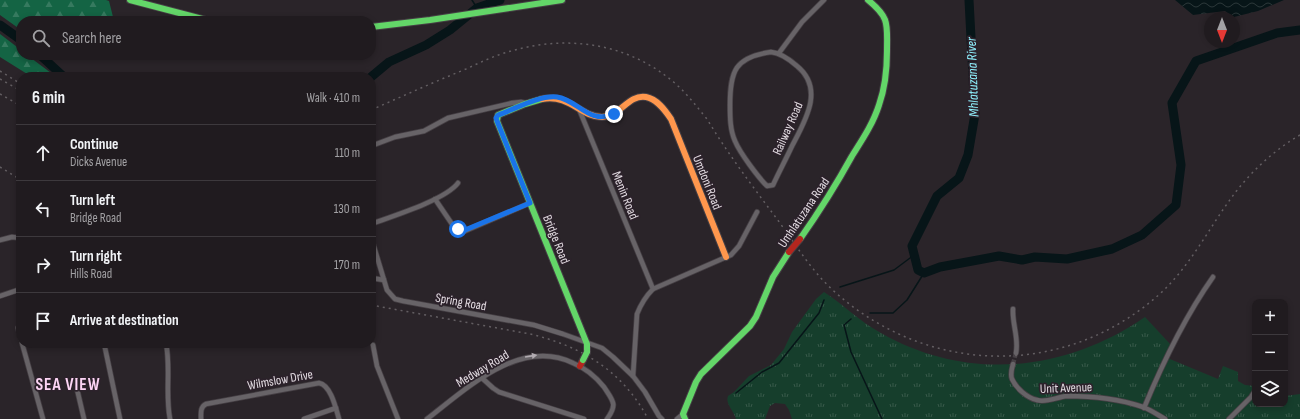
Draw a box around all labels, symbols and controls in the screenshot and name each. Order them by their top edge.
north arrow [1204,12,1240,48]
search box [16,16,376,60]
icon: search [30,27,52,49]
text: Search here [62,29,122,48]
water label: Mhlatuzana River [963,36,982,117]
text: 6 min [32,88,65,108]
text: Walk · 410 m [307,90,360,106]
street label: Railway Road [769,99,807,157]
route end [605,105,623,123]
text: Continue [70,135,119,154]
icon: ahead [32,142,54,164]
text: 110 m [335,145,360,161]
street label: Umdoni Road [689,153,725,212]
text: Dicks Avenue [70,154,127,170]
street label: Menin Road [608,169,642,222]
street label: Umhlatuzana Road [775,174,833,251]
text: Turn left [70,191,115,210]
icon: left [32,198,54,220]
text: 130 m [334,201,360,217]
text: Bridge Road [70,210,121,226]
street label: Bridge Road [539,213,573,266]
route start [449,220,467,238]
text: Turn right [70,247,122,266]
icon: right [32,254,54,276]
text: 170 m [334,257,360,273]
text: Hills Road [70,266,112,282]
street label: Spring Road [434,290,488,314]
map controls [1252,299,1288,407]
button: + [1252,299,1288,335]
icon: arrive [32,310,54,332]
text: Arrive at destination [70,311,179,330]
button: − [1252,335,1288,371]
street label: Medway Road [453,347,512,391]
one-way arrow [525,353,537,359]
street label: Wilmslow Drive [246,366,314,394]
button: layers [1252,371,1288,407]
district label: SEA VIEW [35,375,101,395]
street label: Unit Avenue [1040,379,1092,397]

